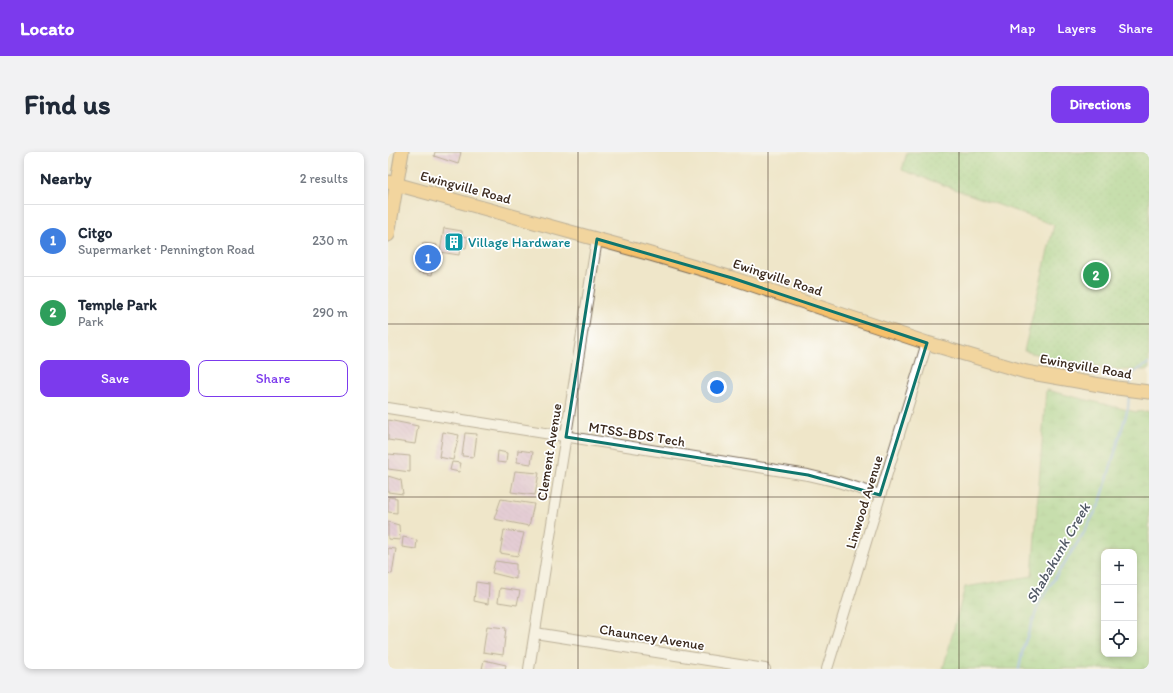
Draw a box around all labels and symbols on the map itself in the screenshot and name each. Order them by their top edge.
street label: Ewingville Road [419,167,513,208]
building icon: Village Hardware [443,231,465,253]
place label: Village Hardware [468,234,571,251]
pin: 1 [415,243,441,273]
street label: Ewingville Road [731,255,825,300]
pin: 2 [1083,260,1109,290]
street label: Ewingville Road [1038,350,1134,383]
your location [707,377,727,397]
street label: Clement Avenue [533,402,566,502]
street label: MTSS-BDS Tech [587,418,686,451]
street label: Linwood Avenue [842,453,887,551]
water label: Shabakunk Creek [1022,499,1095,606]
street label: Chauncey Avenue [598,621,706,654]

